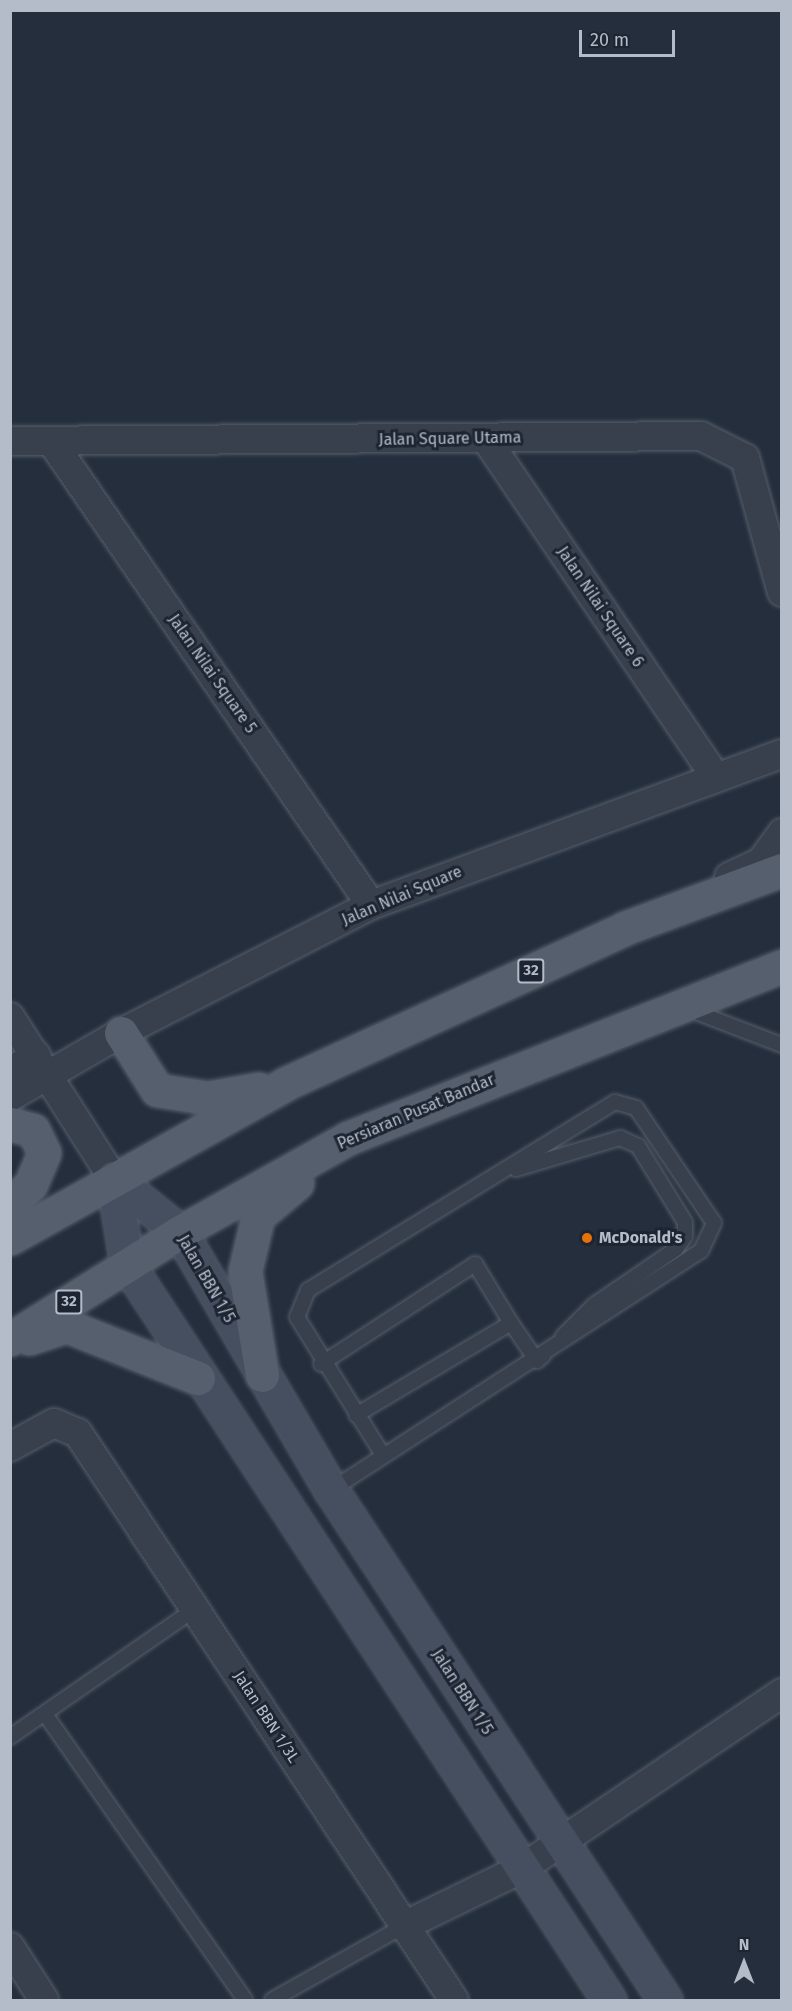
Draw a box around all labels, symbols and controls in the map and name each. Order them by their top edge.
scale bar [582,18,678,56]
text: 20 m [590,29,629,51]
street label: Jalan Square Utama [378,428,522,450]
street label: Jalan Nilai Square 6 [553,543,647,671]
street label: Jalan Nilai Square 5 [164,611,260,737]
street label: Jalan Nilai Square [339,862,465,930]
road number: 32 [516,959,546,983]
street label: Persiaran Pusat Bandar [335,1070,497,1154]
place label: McDonald's [599,1228,682,1248]
marker: McDonald's [580,1231,594,1245]
street label: Jalan BBN 1/5 [173,1232,239,1326]
road number: 32 [54,1290,84,1314]
street label: Jalan BBN 1/5 [427,1646,497,1738]
street label: Jalan BBN 1/3L [229,1667,303,1767]
north arrow [714,1933,774,1993]
text: N [739,1935,749,1954]

